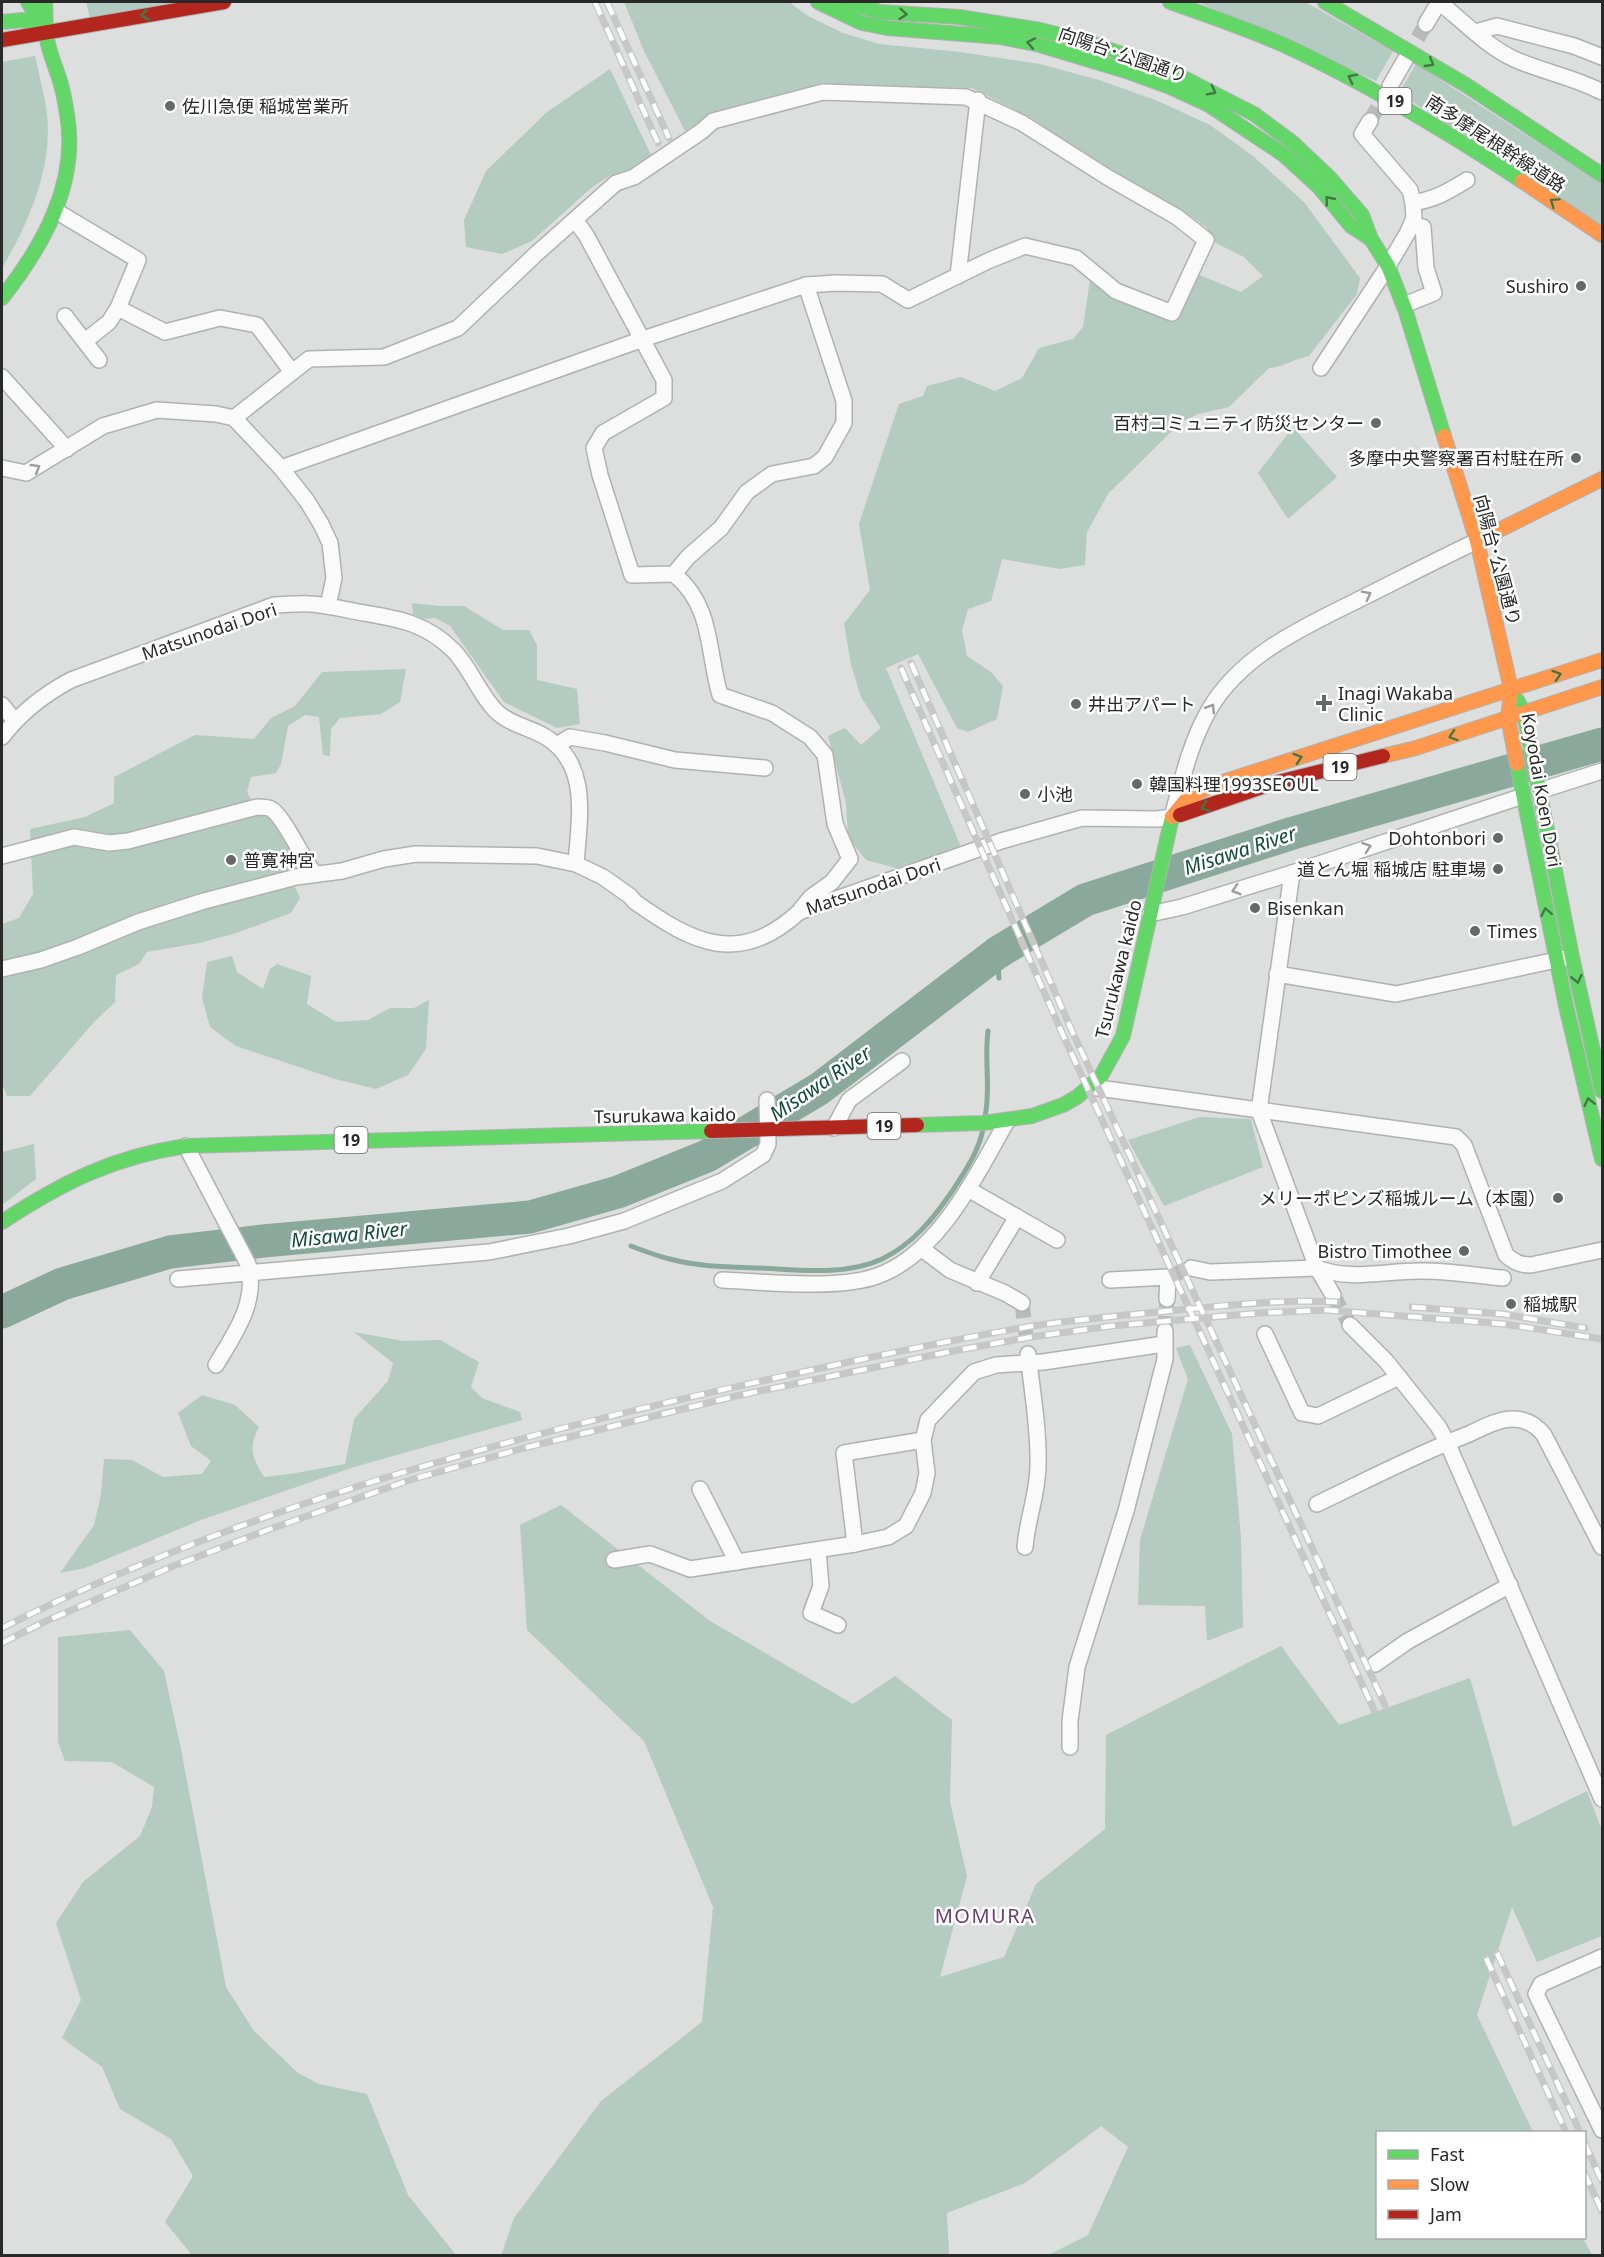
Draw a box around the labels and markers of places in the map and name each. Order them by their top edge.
place label: 佐川急便 稲城営業所 [182,94,349,118]
marker: 佐川急便 稲城営業所 [163,99,177,113]
place label: Sushiro [1506,274,1569,298]
marker: Sushiro [1574,279,1588,293]
place label: 百村コミュニティ防災センター [1113,411,1364,435]
marker: 百村コミュニティ防災センター [1369,416,1383,430]
place label: 多摩中央警察署百村駐在所 [1348,446,1564,470]
marker: 多摩中央警察署百村駐在所 [1569,451,1583,465]
place label: Inagi Wakaba Clinic [1338,681,1453,726]
place label: 井出アパート [1088,692,1196,716]
marker: Inagi Wakaba Clinic [1315,694,1333,712]
marker: 井出アパート [1069,697,1083,711]
place label: 韓国料理1993SEOUL [1149,772,1319,796]
marker: 韓国料理1993SEOUL [1130,777,1144,791]
place label: 小池 [1037,782,1073,806]
marker: 小池 [1018,787,1032,801]
place label: Dohtonbori [1388,826,1486,850]
marker: Dohtonbori [1491,831,1505,845]
place label: 普寛神宮 [243,848,315,872]
marker: 普寛神宮 [224,853,238,867]
place label: 道とん堀 稲城店 駐車場 [1297,857,1486,881]
marker: 道とん堀 稲城店 駐車場 [1491,862,1505,876]
place label: Bisenkan [1267,896,1344,920]
marker: Bisenkan [1248,901,1262,915]
place label: Times [1487,919,1537,943]
marker: Times [1468,924,1482,938]
place label: メリーポピンズ稲城ルーム（本園） [1259,1186,1546,1210]
marker: メリーポピンズ稲城ルーム（本園） [1551,1191,1565,1205]
place label: Bistro Timothee [1318,1239,1452,1263]
marker: Bistro Timothee [1457,1244,1471,1258]
place label: 稲城駅 [1523,1292,1577,1316]
marker: 稲城駅 [1504,1297,1518,1311]

